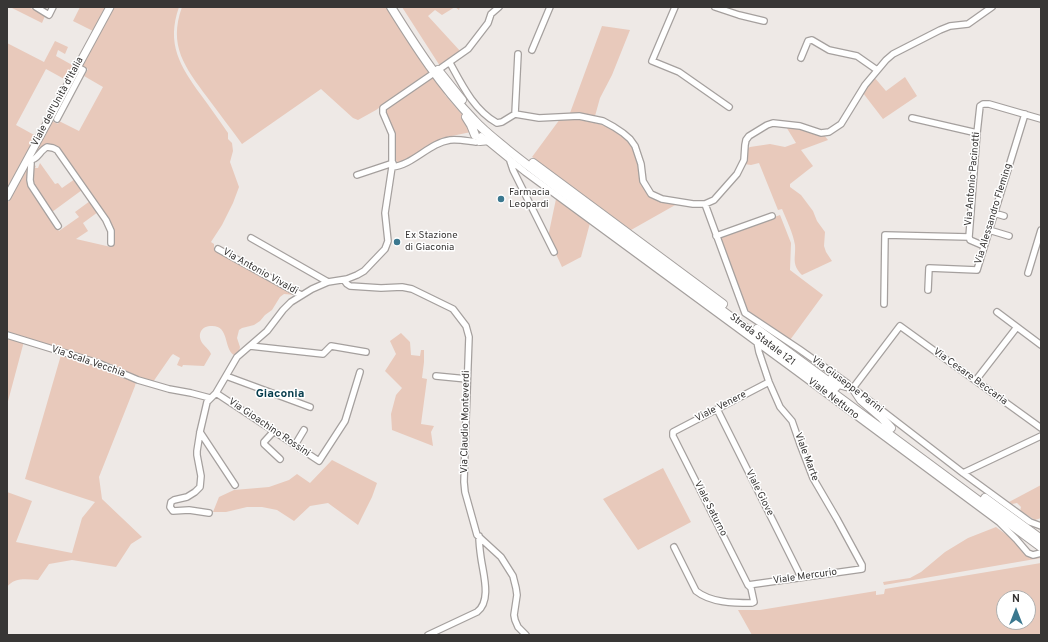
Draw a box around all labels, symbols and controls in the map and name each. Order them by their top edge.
street label: Viale dell'Unità d'Italia [29,55,87,149]
street label: Via Antonio Pacinotti [963,132,983,226]
street label: Via Alessandro Fleming [973,162,1015,266]
place label: Farmacia Leopardi [509,187,550,210]
marker: Farmacia Leopardi [496,194,506,204]
place label: Ex Stazione di Giaconia [405,230,458,254]
marker: Ex Stazione di Giaconia [392,237,402,247]
street label: Via Antonio Vivaldi [220,246,300,298]
street label: Strada Statale 121 [727,311,797,369]
street label: Via Scala Vecchia [49,344,127,380]
street label: Via Cesare Beccaria [930,346,1010,408]
street label: Via Giuseppe Parini [809,354,885,416]
street label: Via Claudio Monteverdi [459,370,473,474]
street label: Viale Nettuno [805,376,861,422]
district label: Giaconia [256,388,304,402]
street label: Viale Venere [693,389,749,425]
street label: Via Gioachino Rossini [226,396,312,460]
street label: Viale Marte [791,431,821,483]
street label: Viale Giove [742,468,776,518]
street label: Viale Saturno [691,479,729,539]
street label: Viale Mercurio [772,567,838,587]
north arrow [996,590,1036,630]
text: N [1012,592,1020,606]

